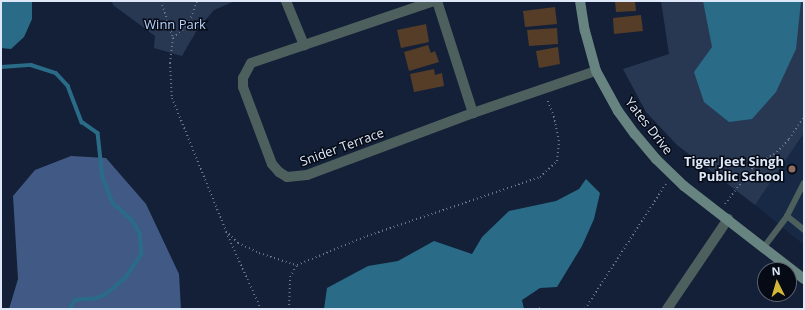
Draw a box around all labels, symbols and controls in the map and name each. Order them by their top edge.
park label: Winn Park [144,16,206,32]
street label: Yates Drive [622,94,676,158]
street label: Snider Terrace [298,125,386,169]
place label: Tiger Jeet Singh Public School [684,154,784,185]
marker: Tiger Jeet Singh Public School [787,164,797,174]
north arrow [757,262,797,302]
text: N [771,263,781,278]

